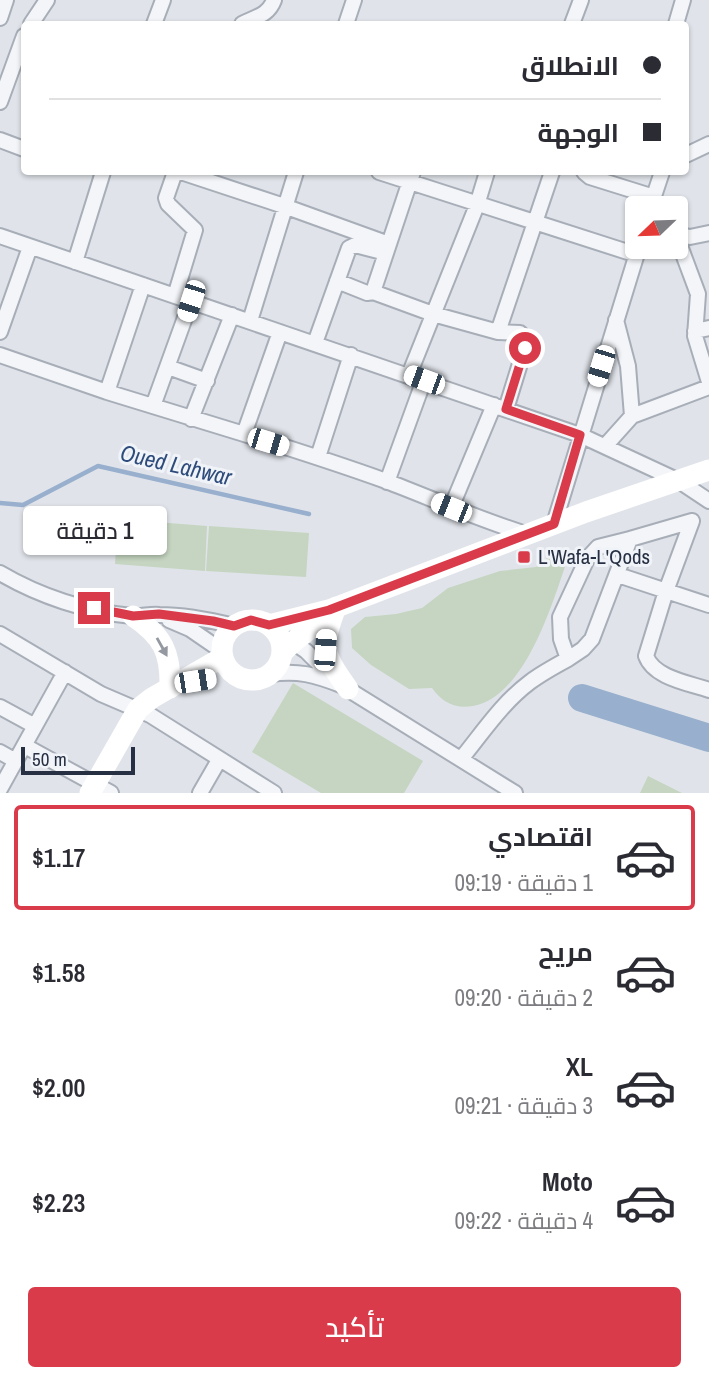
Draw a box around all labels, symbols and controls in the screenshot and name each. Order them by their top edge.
text: الانطلاق [521,48,619,83]
text: الوجهة [538,115,619,150]
north arrow [625,196,688,259]
map controls [625,196,688,259]
car [175,278,208,324]
route start [509,332,541,364]
car [585,343,618,389]
car [401,363,448,397]
car [245,426,292,458]
water label: Oued Lahwar [117,437,235,493]
car [428,490,475,526]
callout: 1 دقيقة [22,506,166,556]
text: 1 دقيقة [57,515,134,546]
place label: L'Wafa-L'Qods [538,542,650,571]
marker: L'Wafa-L'Qods [516,549,532,565]
route end [78,592,110,624]
car [314,628,337,672]
one-way arrow [156,637,168,657]
car [173,667,218,695]
scale bar [21,744,135,776]
text: 50 m [32,746,67,772]
text: اقتصادي [488,819,593,854]
icon: car [614,826,677,889]
text: $1.17 [32,840,85,875]
text: 1 دقيقة · 09:19 [454,867,593,898]
text: مريح [538,934,593,969]
icon: car [614,941,677,1004]
text: $1.58 [32,955,85,990]
text: 2 دقيقة · 09:20 [454,982,593,1013]
text: XL [566,1049,593,1084]
icon: car [614,1056,677,1119]
text: $2.00 [32,1070,85,1105]
text: 3 دقيقة · 09:21 [454,1090,593,1121]
text: Moto [542,1164,593,1199]
icon: car [614,1171,677,1234]
text: $2.23 [32,1185,85,1220]
text: 4 دقيقة · 09:22 [454,1205,593,1236]
button: تأكيد [28,1287,681,1367]

